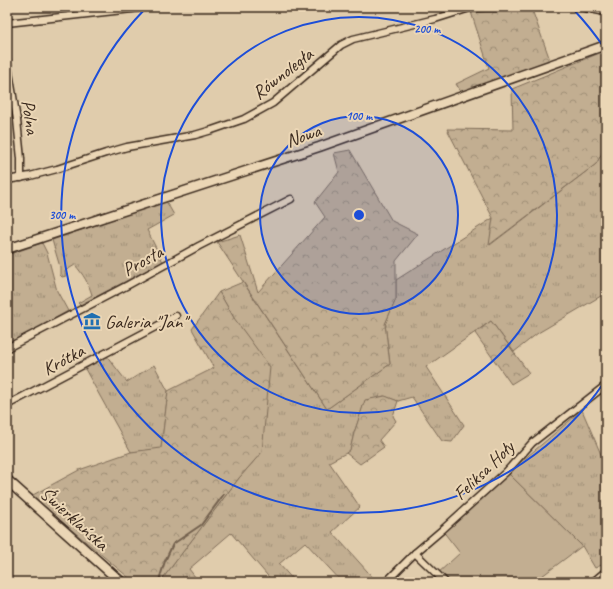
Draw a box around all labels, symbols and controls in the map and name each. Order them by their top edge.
text: 200 m [414,21,441,37]
street label: Równoległa [247,42,319,105]
street label: Polna [16,98,44,137]
text: 100 m [346,108,373,124]
street label: Nowa [283,118,325,153]
text: 300 m [49,207,76,223]
centre of rings [352,208,366,222]
street label: Prosta [118,239,168,282]
place label: Galeria "Jan" [105,310,190,334]
museum icon: Galeria "Jan" [82,311,102,331]
street label: Krótka [38,338,90,381]
street label: Feliksa Hoły [448,435,520,506]
street label: Świerklańska [35,482,115,557]

